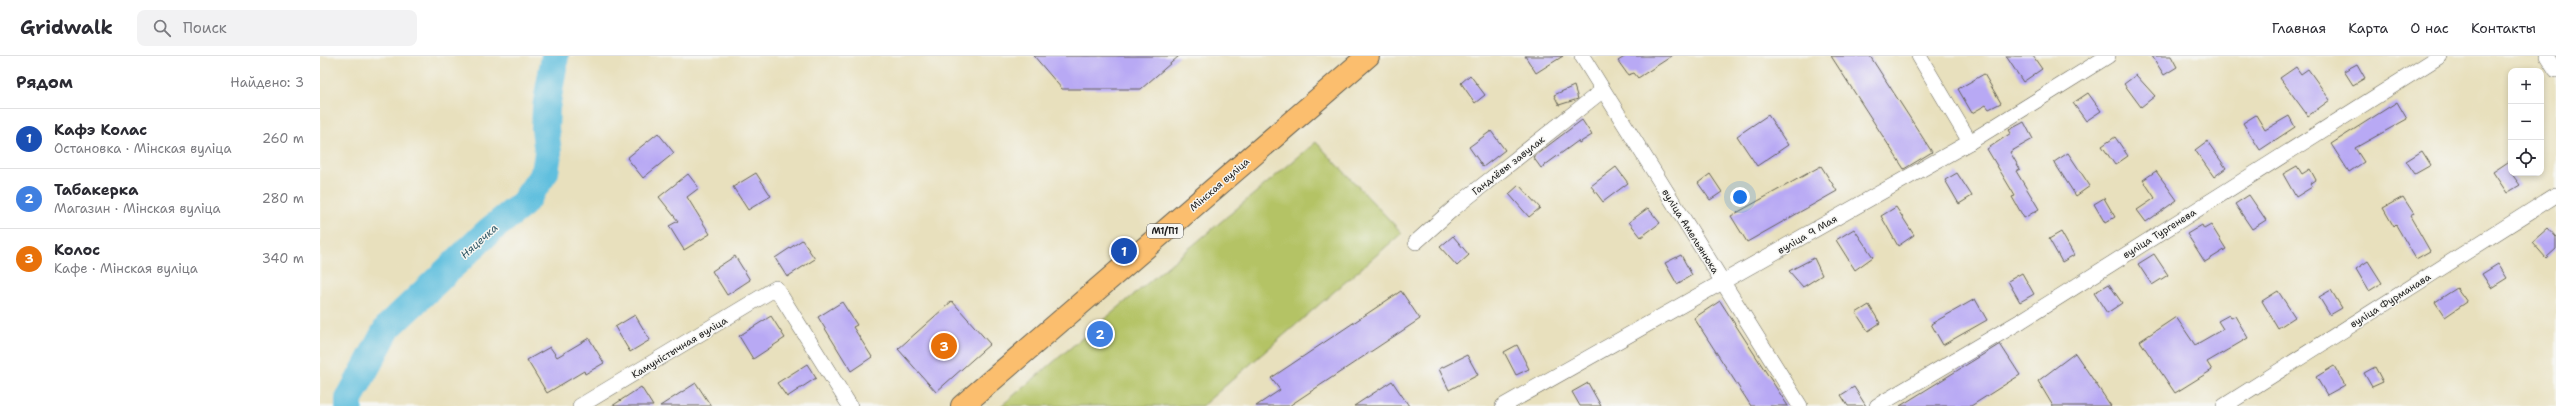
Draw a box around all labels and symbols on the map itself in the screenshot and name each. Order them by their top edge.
street label: Гандлёвы завулак [1469,132,1548,198]
street label: Мінская вуліца [1187,154,1253,214]
street label: вуліца Амельянюка [1659,186,1722,277]
your location [1730,187,1750,207]
street label: вуліца Тургенева [2120,205,2199,261]
street label: вуліца 9 Мая [1775,212,1840,257]
water label: Няцечка [457,220,501,262]
road number: М1/П1 [1147,224,1183,238]
pin: 1 [1111,236,1137,266]
street label: вуліца Фурманава [2347,270,2434,331]
street label: Камуністычная вуліца [629,313,730,381]
pin: 2 [1087,319,1113,349]
pin: 3 [931,331,957,361]

